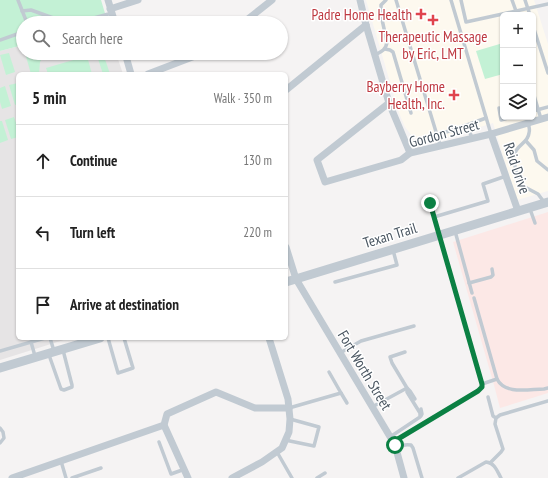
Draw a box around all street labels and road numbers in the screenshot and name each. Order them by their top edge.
street label: Gordon Street [407,115,481,151]
street label: Reid Drive [499,140,535,196]
street label: Texan Trail [361,218,420,252]
street label: Fort Worth Street [334,327,396,413]

